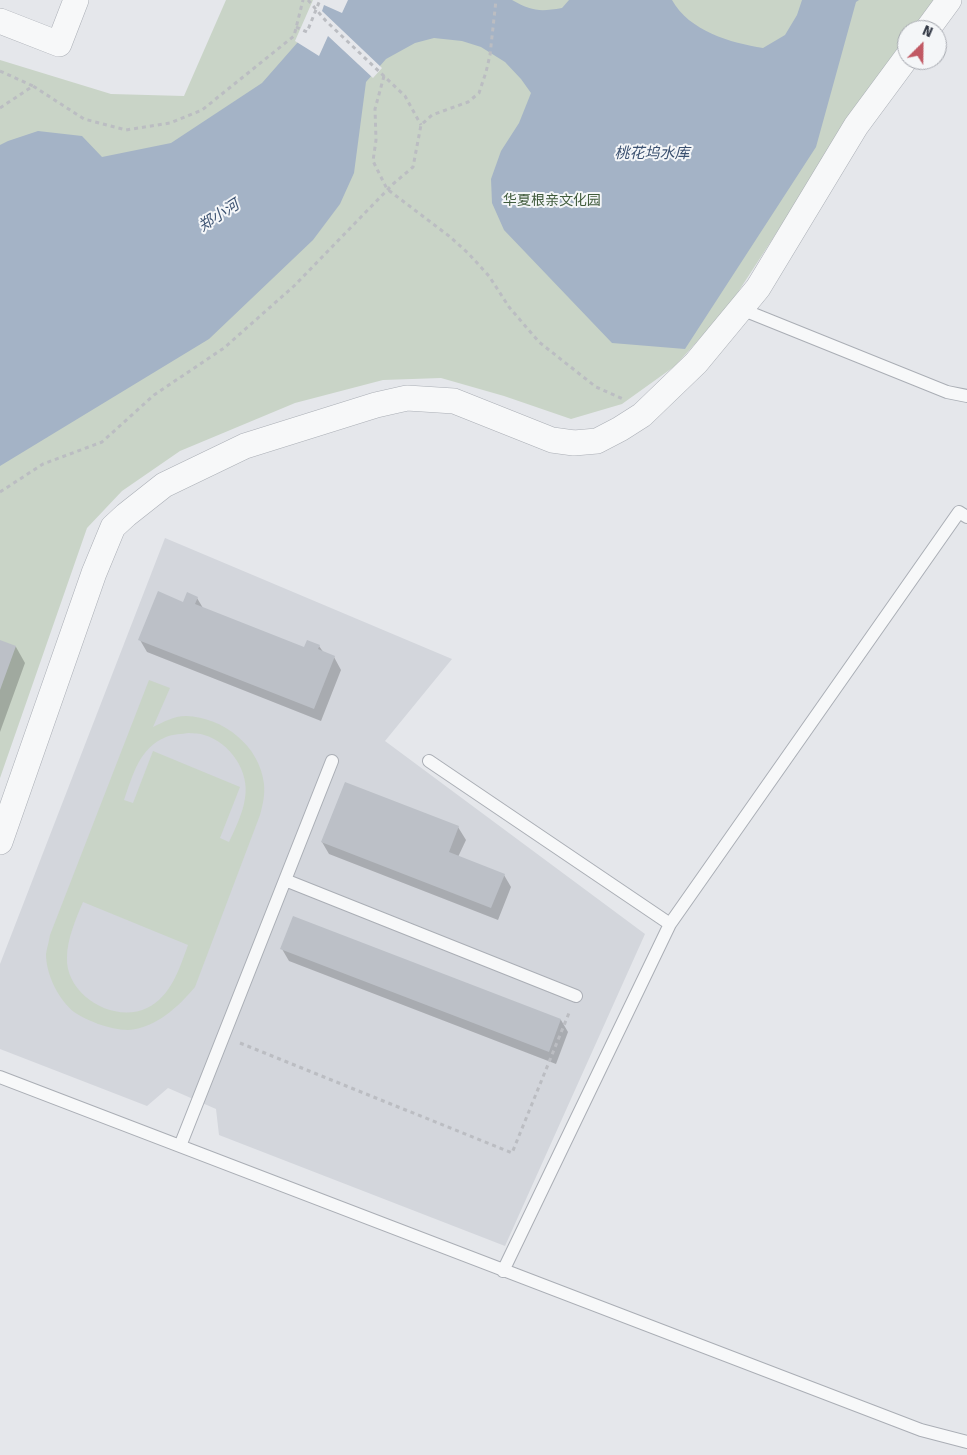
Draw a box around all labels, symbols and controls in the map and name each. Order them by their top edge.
north arrow [897,20,947,70]
text: N [920,22,935,41]
water label: 桃花坞水库 [615,145,689,163]
park label: 华夏根亲文化园 [503,193,601,209]
water label: 郑小河 [195,196,243,236]

